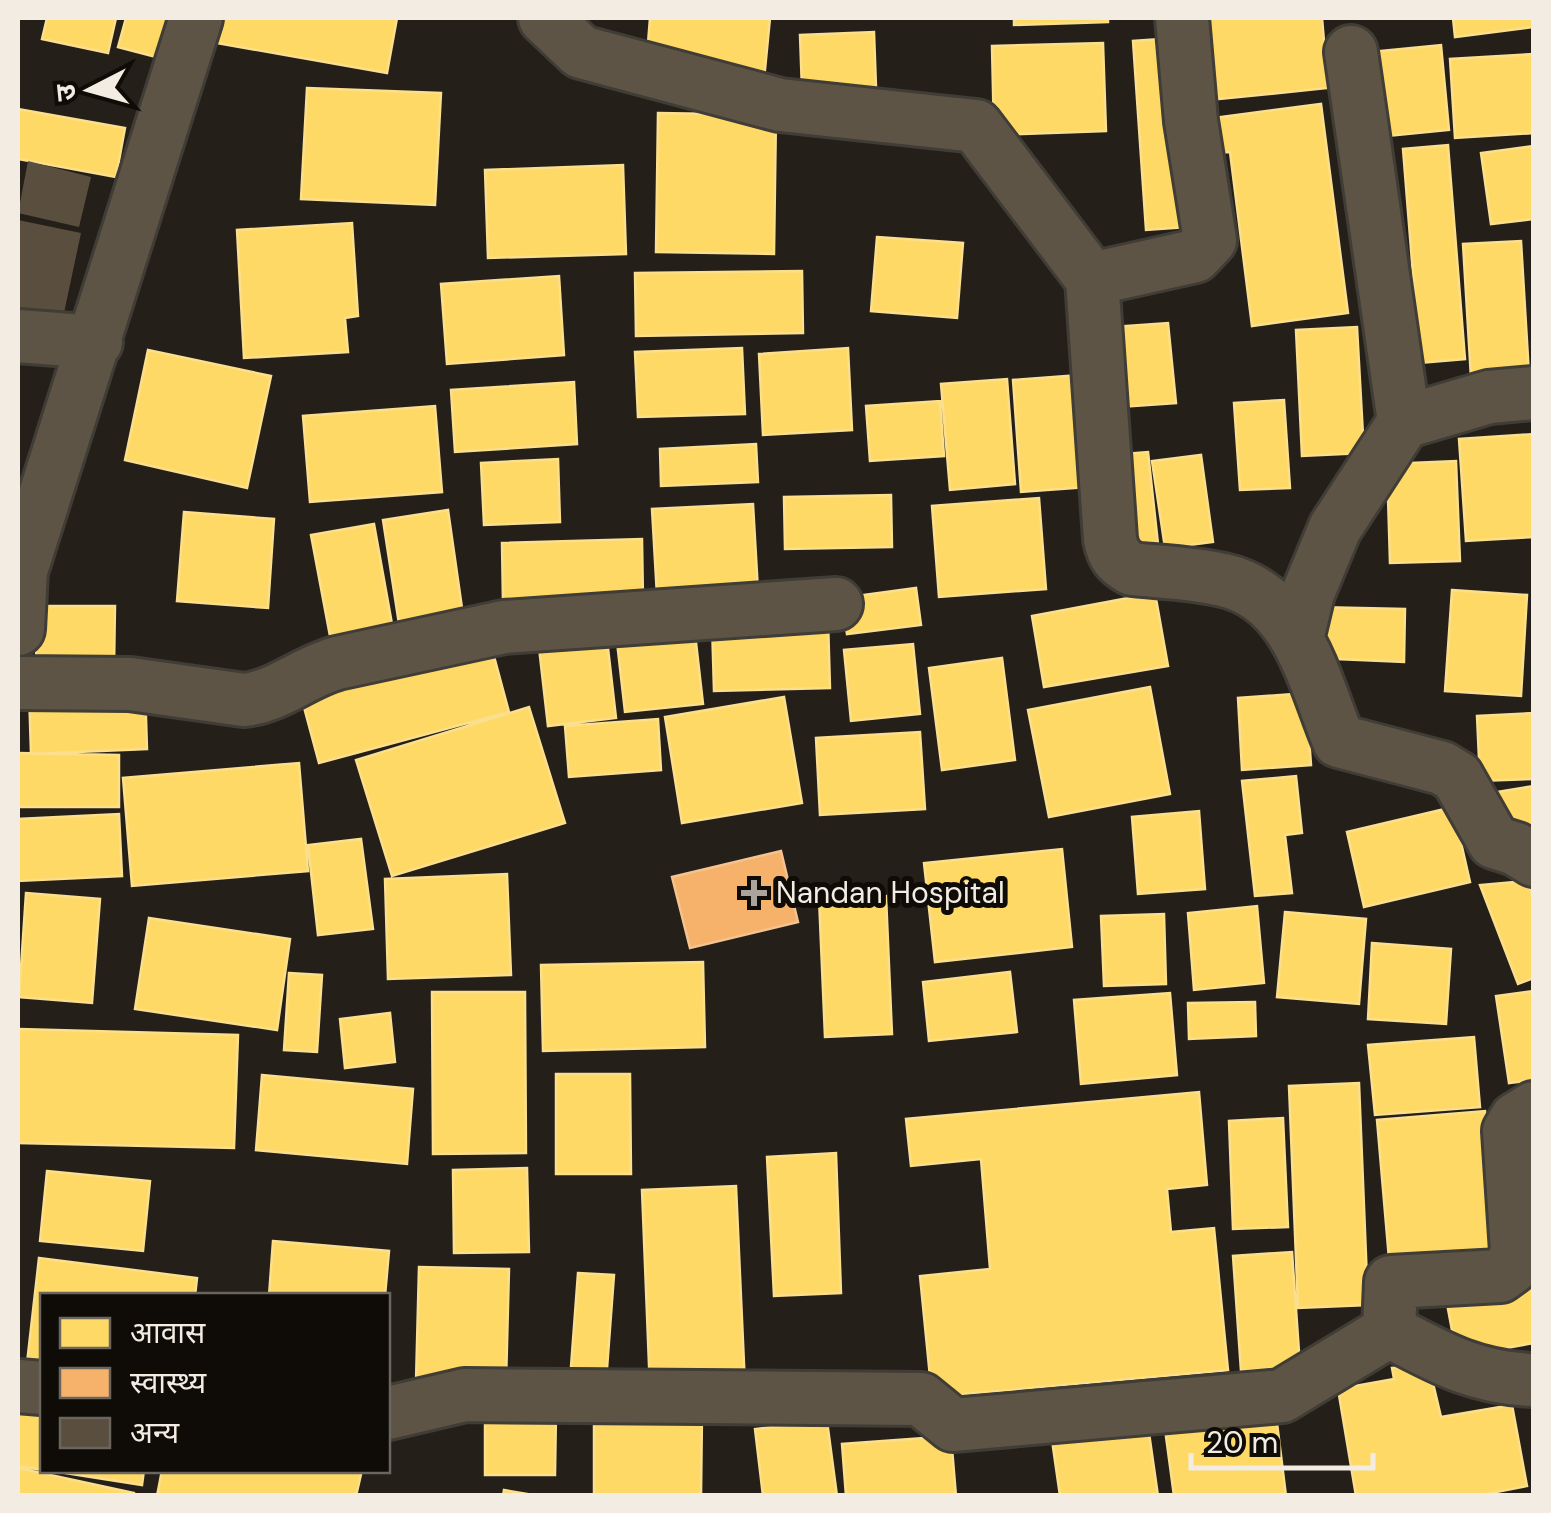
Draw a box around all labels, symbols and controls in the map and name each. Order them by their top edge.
north arrow [40,40,140,140]
text: उ [46,82,85,103]
place label: Nandan Hospital [776,873,1005,912]
marker: Nandan Hospital [741,880,767,906]
legend [40,1293,390,1473]
text: आवास [130,1313,206,1352]
text: स्वास्थ्य [130,1363,207,1402]
scale bar [1191,1408,1374,1470]
text: अन्य [130,1413,180,1452]
text: 20 m [1206,1423,1278,1462]

